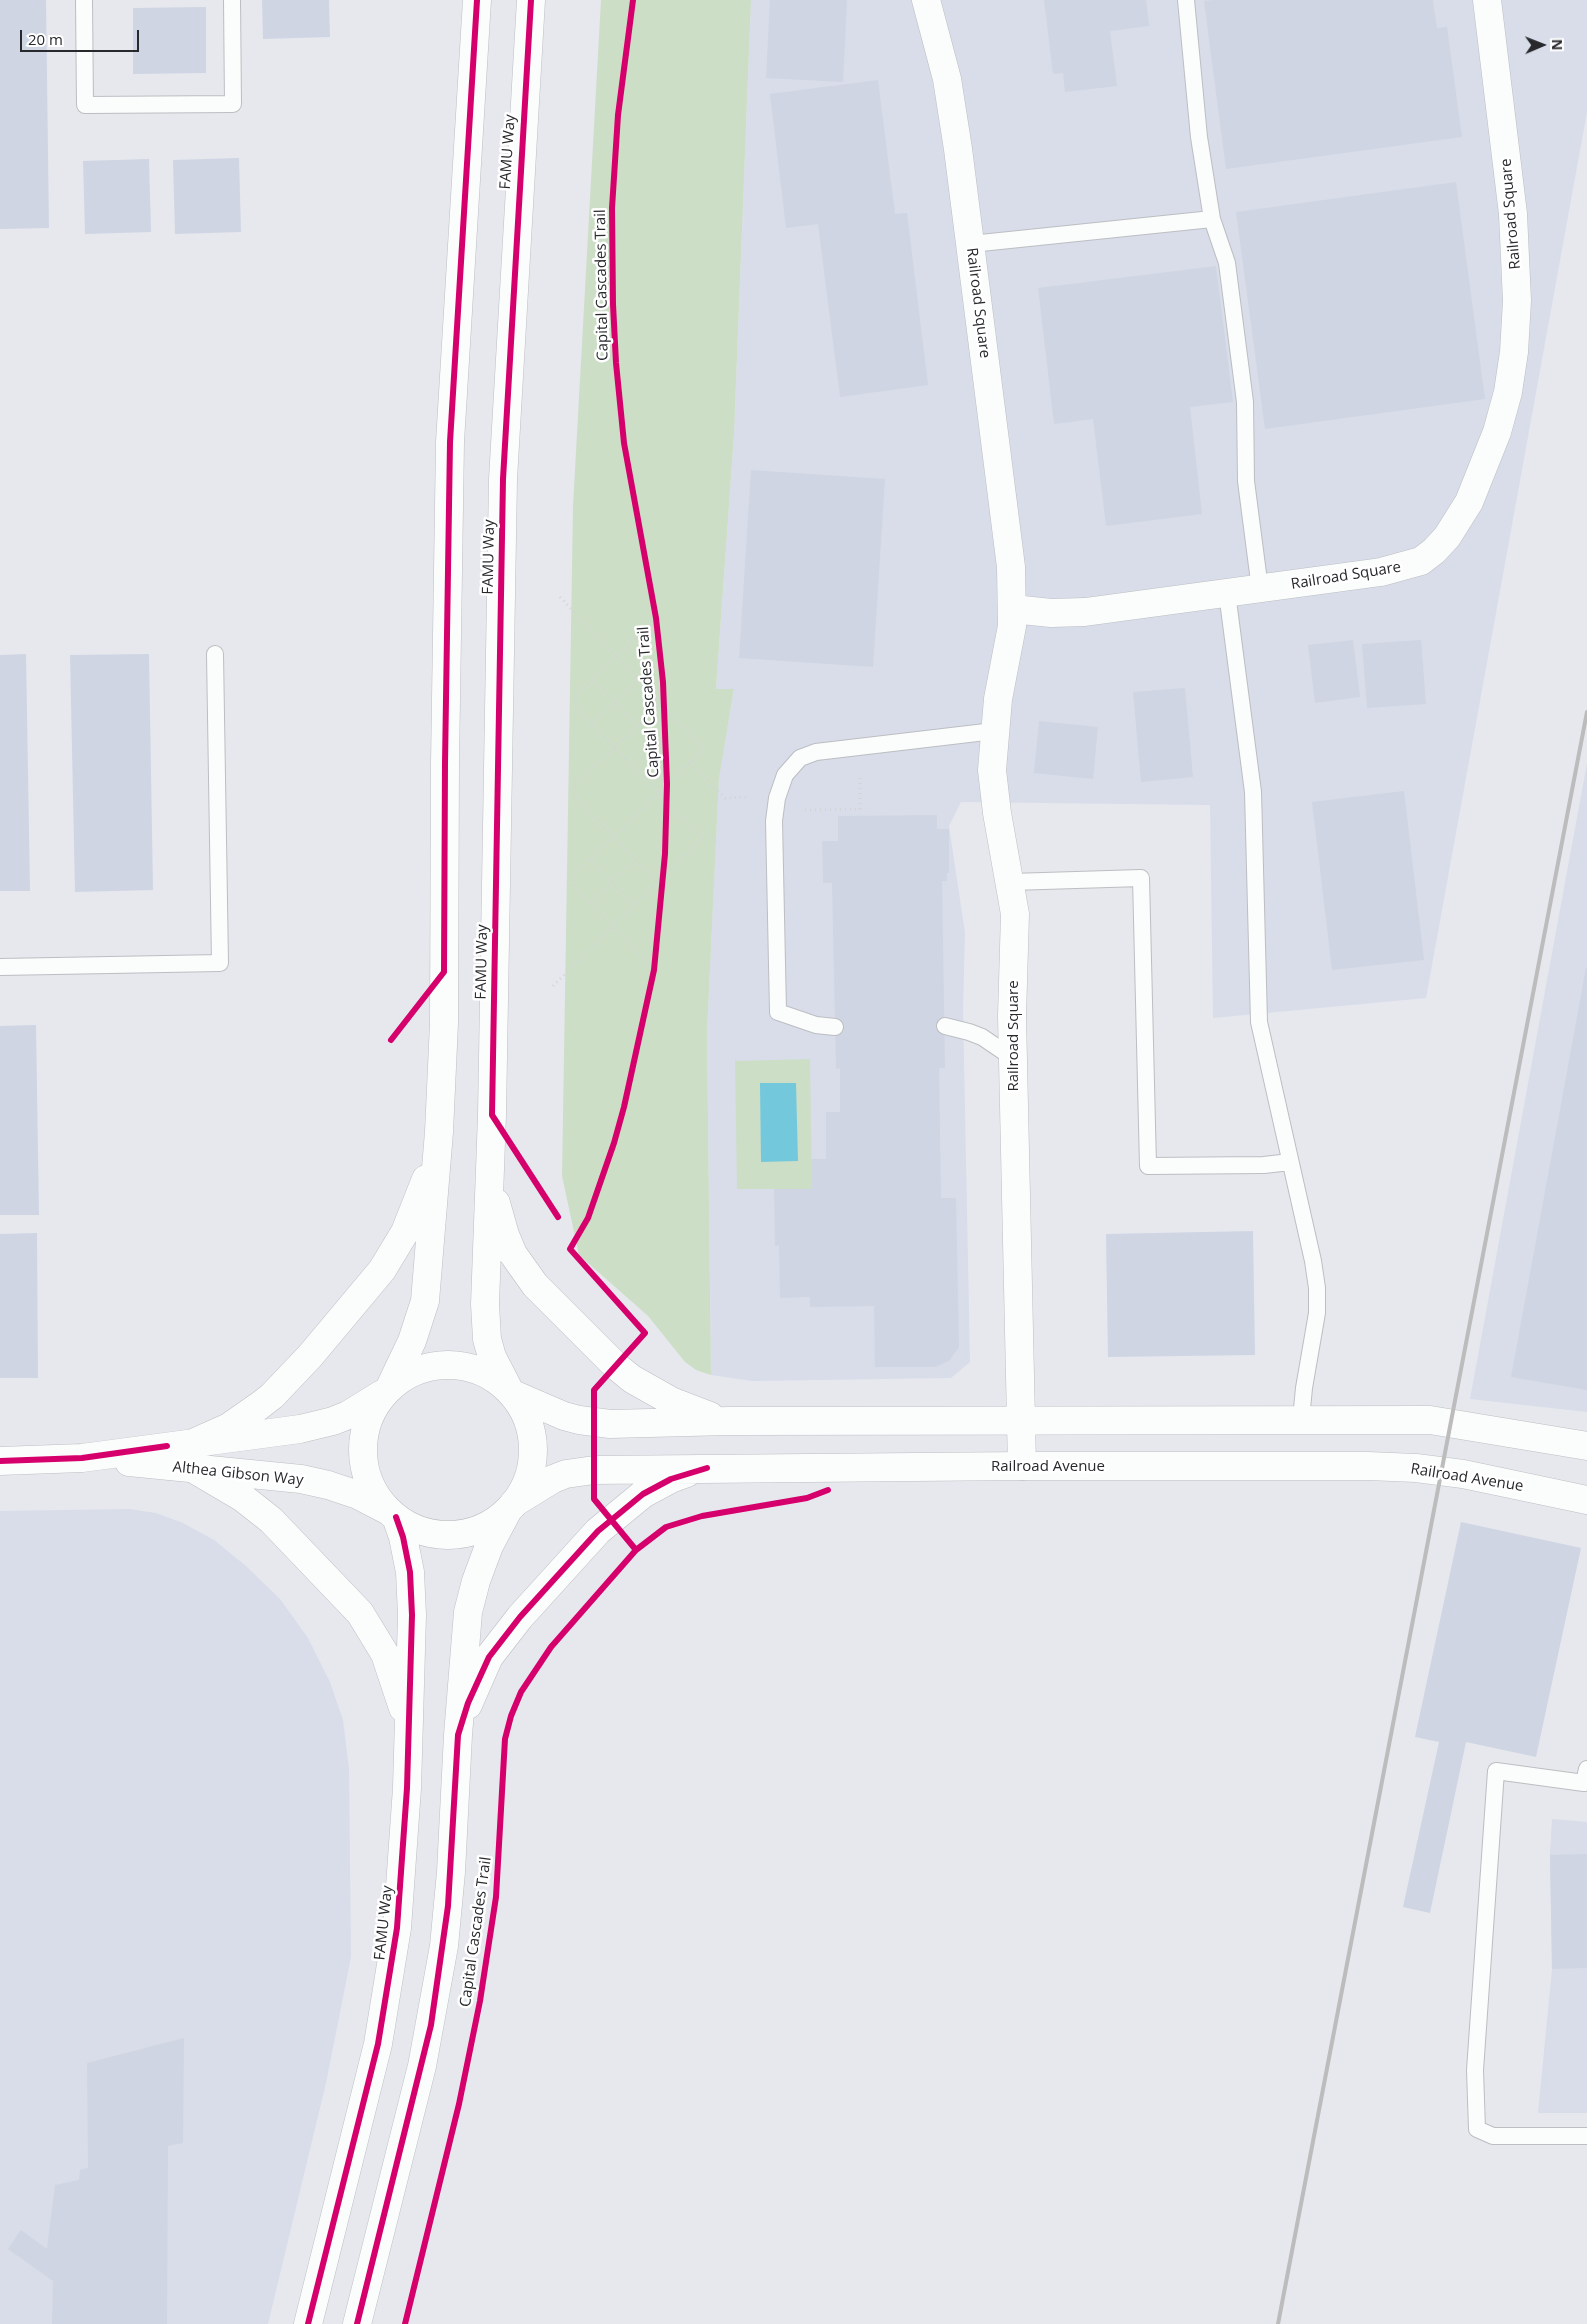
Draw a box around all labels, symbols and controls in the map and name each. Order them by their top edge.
scale bar [22,20,141,52]
north arrow [1517,20,1567,70]
text: 20 m [28,29,63,49]
text: N [1548,39,1567,51]
street label: FAMU Way [496,114,520,190]
street label: Railroad Square [1497,158,1525,270]
street label: Capital Cascades Trail [592,209,612,361]
street label: Railroad Square [962,247,994,359]
street label: FAMU Way [479,519,499,595]
street label: Railroad Square [1290,558,1402,594]
street label: Capital Cascades Trail [635,626,663,778]
street label: FAMU Way [472,924,492,1000]
street label: Railroad Square [1005,980,1023,1092]
street label: Althea Gibson Way [172,1458,304,1490]
street label: Railroad Avenue [991,1458,1105,1476]
street label: Railroad Avenue [1409,1460,1525,1496]
street label: Capital Cascades Trail [457,1856,495,2008]
street label: FAMU Way [371,1885,397,1961]

